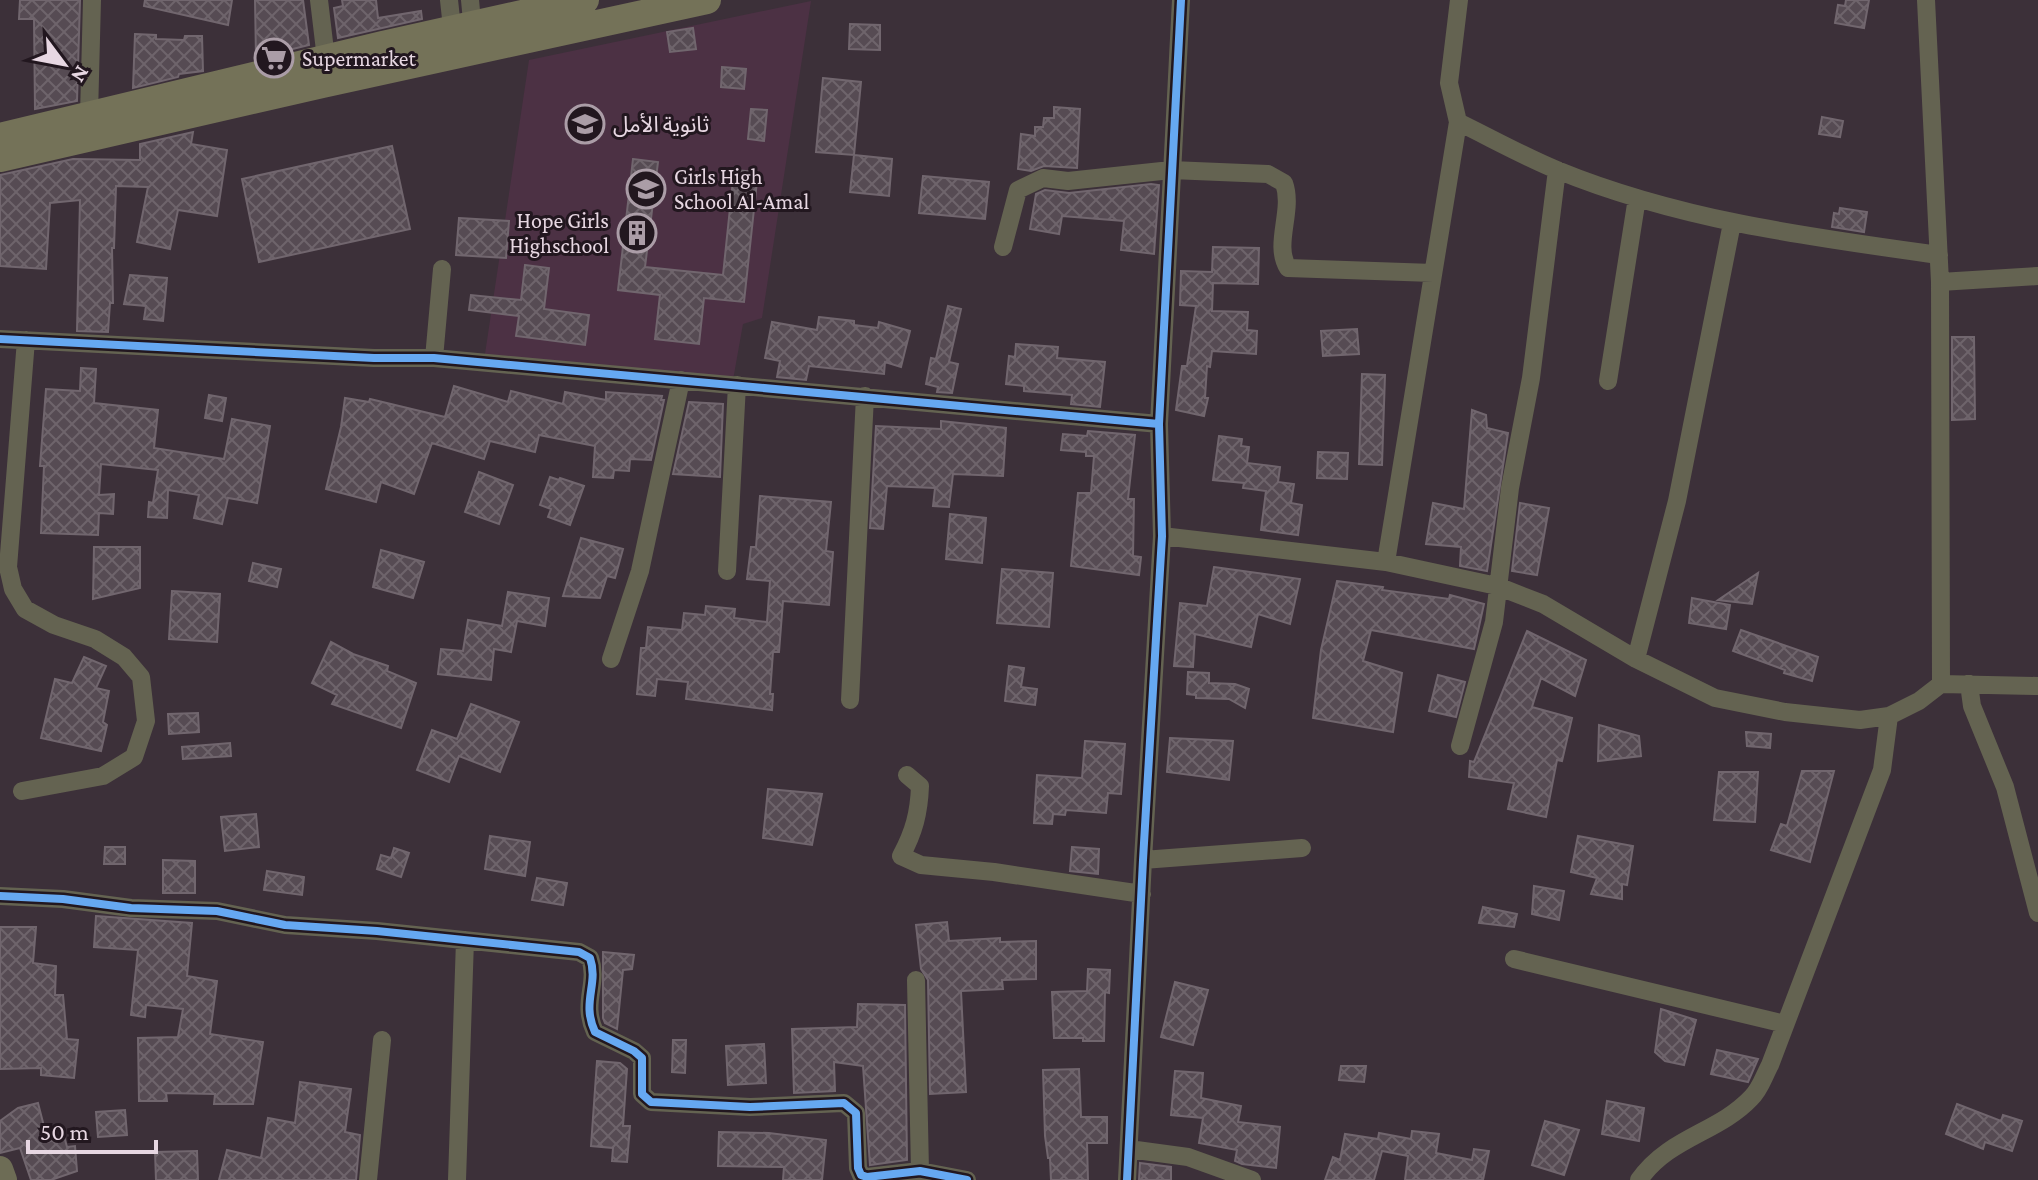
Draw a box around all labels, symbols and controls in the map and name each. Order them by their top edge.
north arrow [24,24,104,104]
supermarket icon: Supermarket [253,37,295,79]
place label: Supermarket [302,46,417,71]
text: N [66,61,95,87]
school or university icon: ثانوية الأمل [564,103,606,145]
place label: ثانوية الأمل [613,112,709,137]
place label: Girls High School Al-Amal [674,164,809,214]
school or university icon: Girls High School Al-Amal [625,168,667,210]
place label: Hope Girls Highschool [509,208,609,258]
building icon: Hope Girls Highschool [616,212,658,254]
scale bar [28,1104,156,1154]
text: 50 m [40,1118,89,1145]

